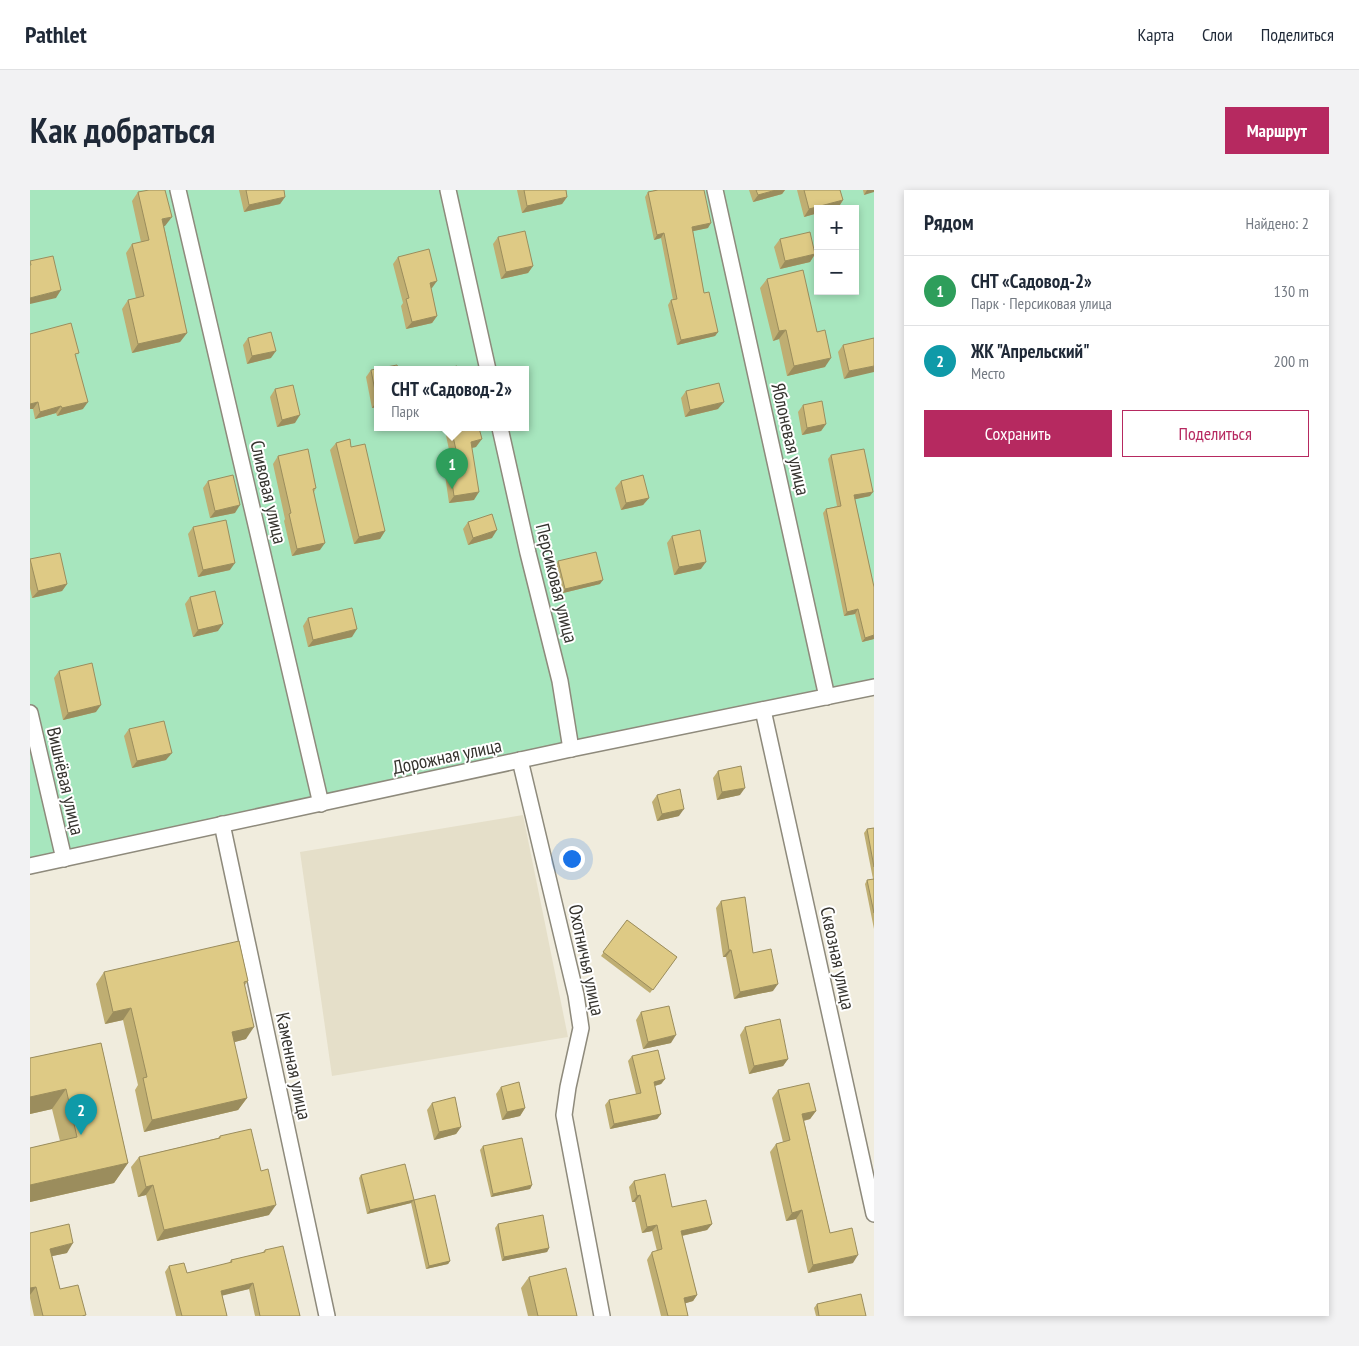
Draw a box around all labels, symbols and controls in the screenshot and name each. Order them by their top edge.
text: Pathlet [25,19,87,50]
text: Карта [1137,23,1174,46]
text: Слои [1202,23,1233,46]
text: Поделиться [1261,23,1334,46]
text: Как добраться [30,107,215,153]
button: Маршрут [1225,107,1329,154]
map controls [814,205,859,295]
button: + [814,205,859,250]
text: Рядом [924,209,974,236]
text: Найдено: 2 [1246,213,1309,233]
button: − [814,250,859,295]
text: СНТ «Садовод-2» [971,269,1092,293]
text: 1 [936,281,944,301]
text: 130 m [1274,281,1309,301]
text: Парк · Персиковая улица [971,293,1112,313]
text: ЖК "Апрельский" [971,339,1090,363]
text: 2 [936,351,944,371]
text: 200 m [1274,351,1309,371]
text: Место [971,363,1005,383]
popup [374,366,529,431]
text: СНТ «Садовод-2» [391,377,512,401]
street label: Яблоневая улица [766,381,816,497]
text: Парк [391,401,419,421]
button: Сохранить [924,410,1112,457]
button: Поделиться [1122,410,1309,457]
street label: Сливовая улица [245,438,293,546]
pin: 1 [436,448,468,489]
street label: Персиковая улица [531,521,583,645]
street label: Вишнёвая улица [42,725,90,837]
street label: Дорожная улица [390,733,504,779]
your location [559,846,585,872]
street label: Охотничья улица [563,902,611,1018]
street label: Сквозная улица [815,904,861,1012]
street label: Каменная улица [271,1010,317,1122]
pin: 2 [65,1094,97,1135]

